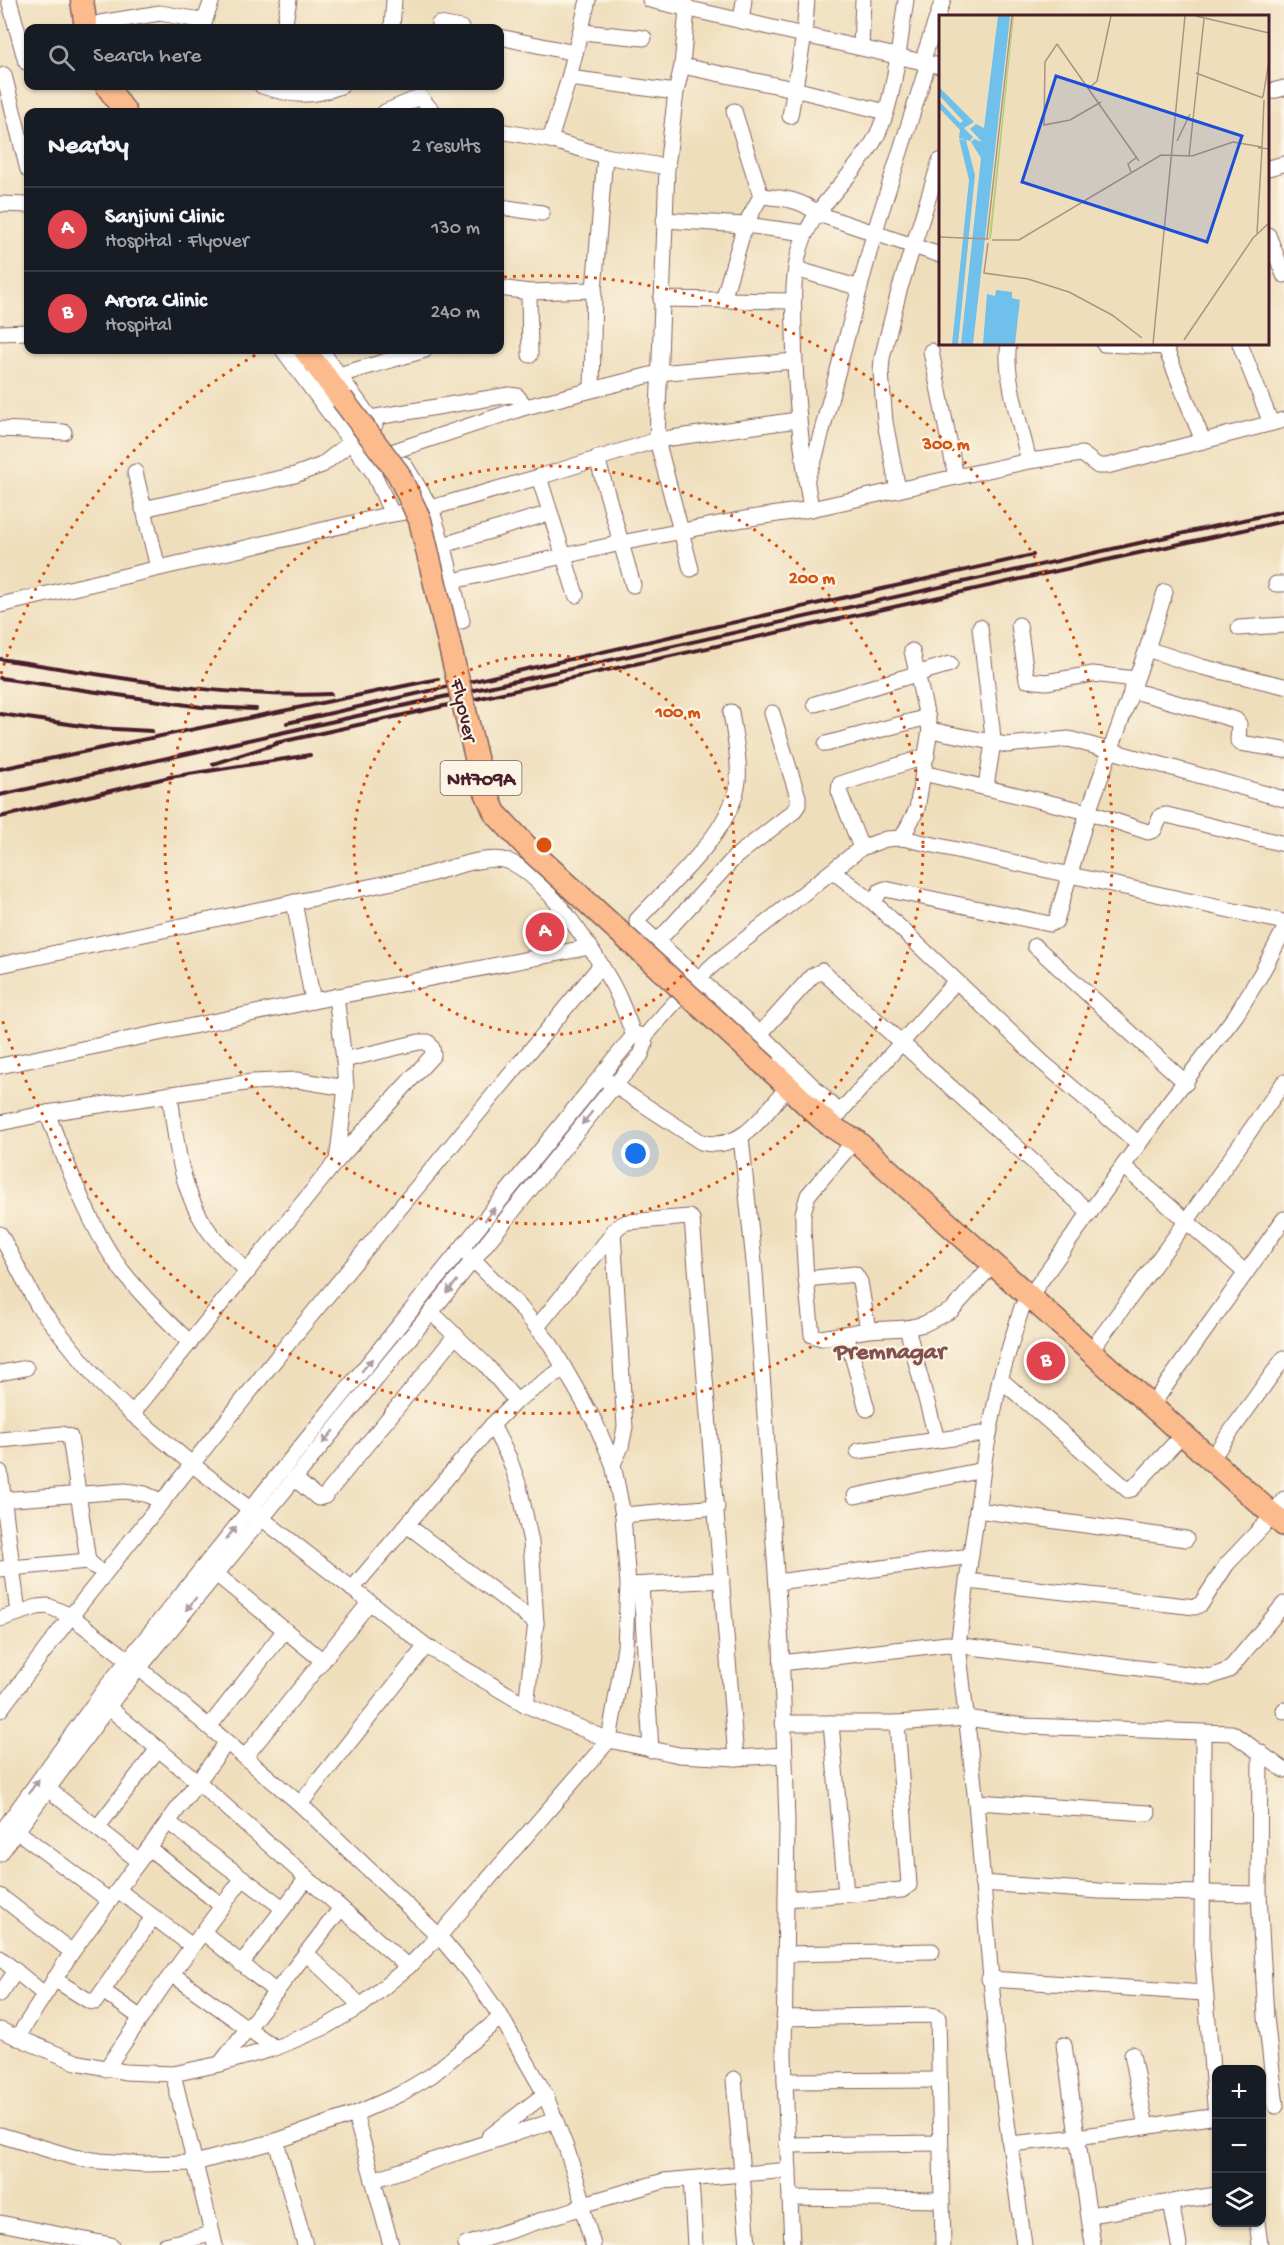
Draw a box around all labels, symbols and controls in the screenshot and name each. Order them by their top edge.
inset map [939,15,1269,345]
search box [24,24,504,90]
icon: search [45,41,78,74]
text: Search here [93,44,201,70]
text: Nearby [48,132,129,163]
text: 2 results [411,136,480,159]
text: Sanjivni Clinic [105,205,223,231]
text: A [62,218,73,241]
text: 130 m [431,218,480,241]
text: Hospital · Flyover [105,231,249,254]
text: Arora Clinic [105,289,207,315]
text: B [62,302,73,325]
text: 240 m [430,302,480,325]
text: Hospital [105,315,172,338]
text: 300 m [922,435,970,456]
text: 200 m [789,569,835,590]
street label: Flyover [442,676,481,746]
text: 100 m [655,703,701,724]
road number: NH709A [440,761,522,795]
centre of rings [534,835,554,855]
pin: A [526,910,564,954]
one-way arrow [582,1111,594,1126]
your location [621,1139,650,1168]
one-way arrow [484,1206,497,1222]
one-way arrow [446,1279,458,1294]
pin: B [1026,1338,1066,1384]
district label: Premnagar [832,1339,948,1368]
one-way arrow [361,1357,374,1373]
one-way arrow [322,1429,335,1444]
one-way arrow [225,1525,238,1541]
one-way arrow [185,1597,198,1612]
one-way arrow [28,1779,40,1794]
map controls [1212,2065,1266,2227]
button: + [1212,2065,1266,2119]
button: − [1212,2119,1266,2173]
button: layers [1212,2173,1266,2227]

